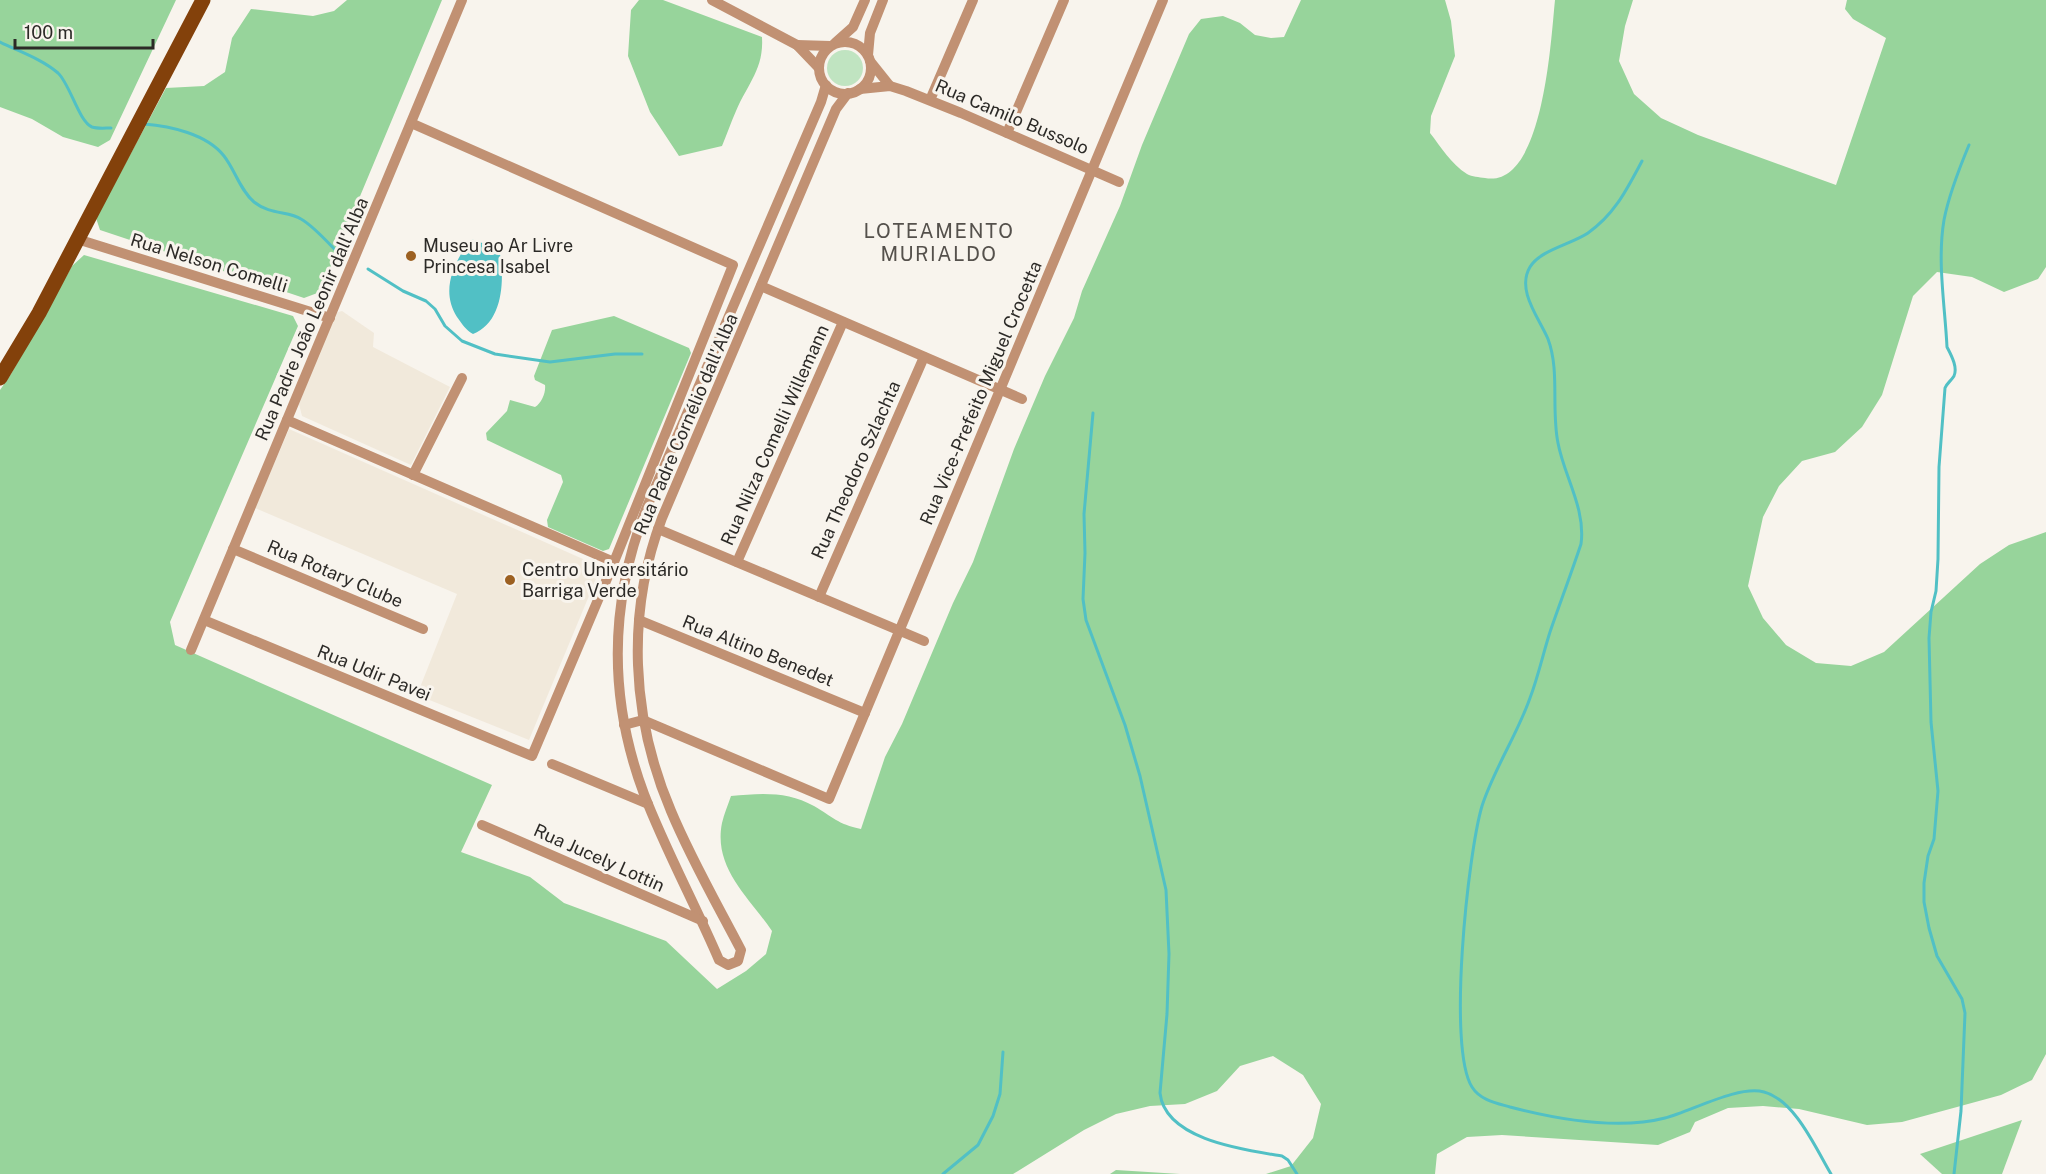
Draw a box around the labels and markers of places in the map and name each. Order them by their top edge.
place label: Museu ao Ar Livre Princesa Isabel [423,235,573,277]
marker: Museu ao Ar Livre Princesa Isabel [404,249,418,263]
place label: Centro Universitário Barriga Verde [522,559,689,601]
marker: Centro Universitário Barriga Verde [503,573,517,587]

